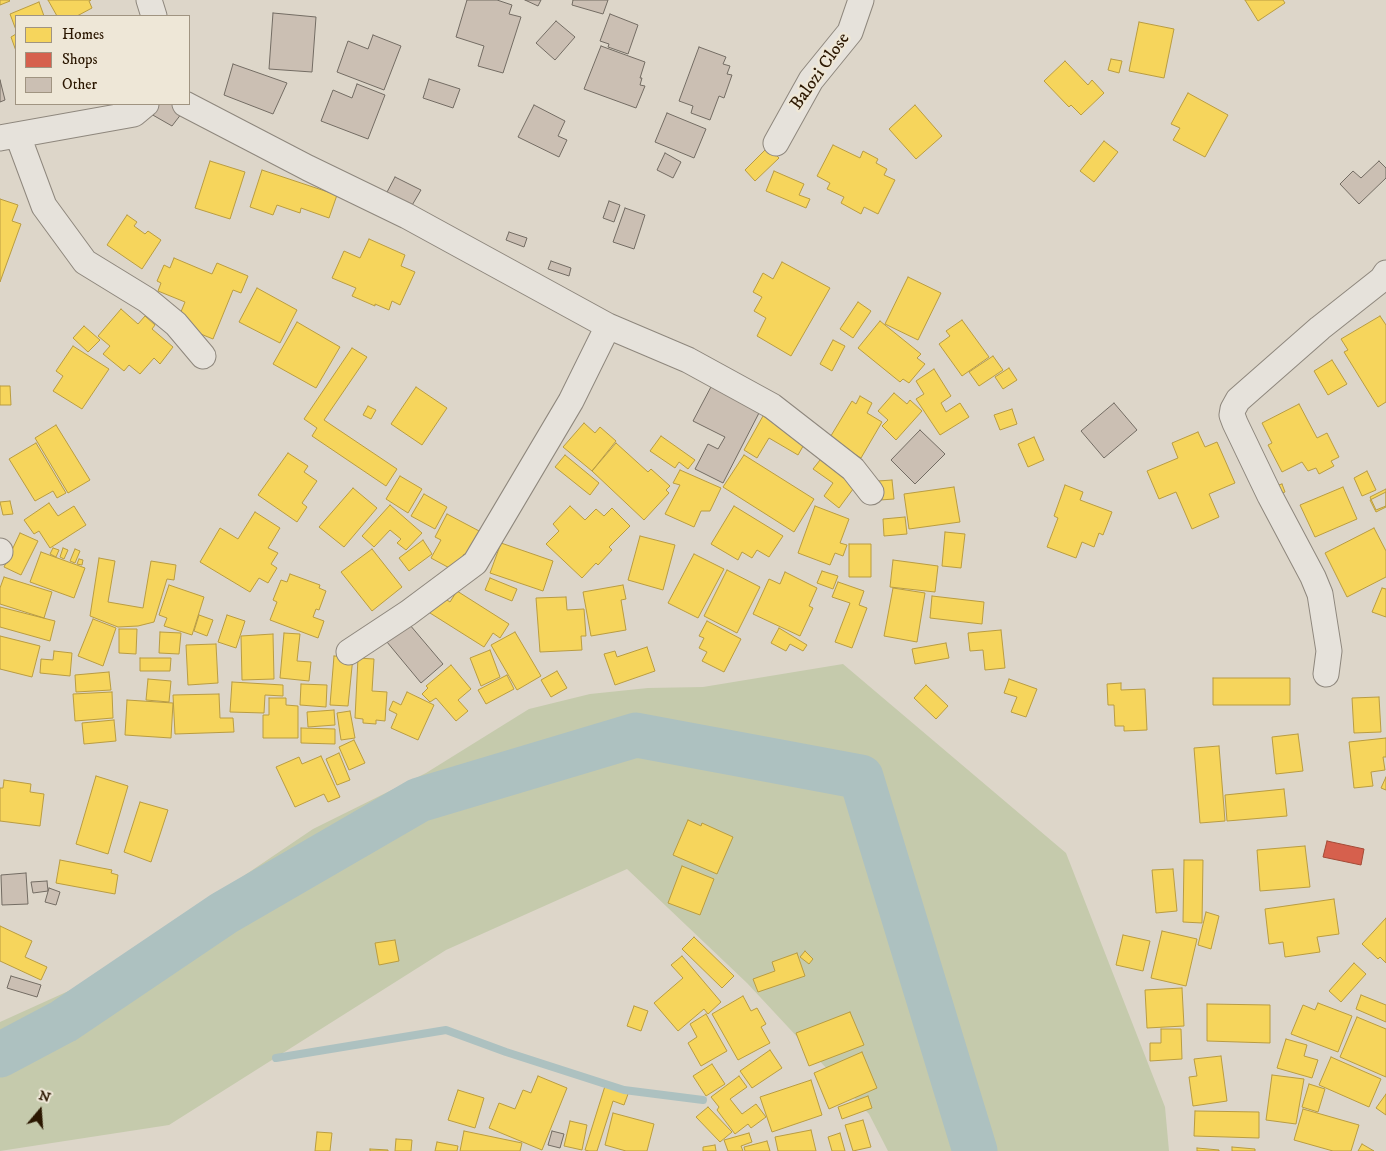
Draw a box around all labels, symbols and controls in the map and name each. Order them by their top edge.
legend [15,15,190,105]
text: Homes [62,25,104,44]
street label: Balozi Close [787,29,855,115]
text: Shops [62,50,98,69]
text: Other [62,75,97,94]
north arrow [15,1086,65,1136]
text: N [36,1086,53,1107]

